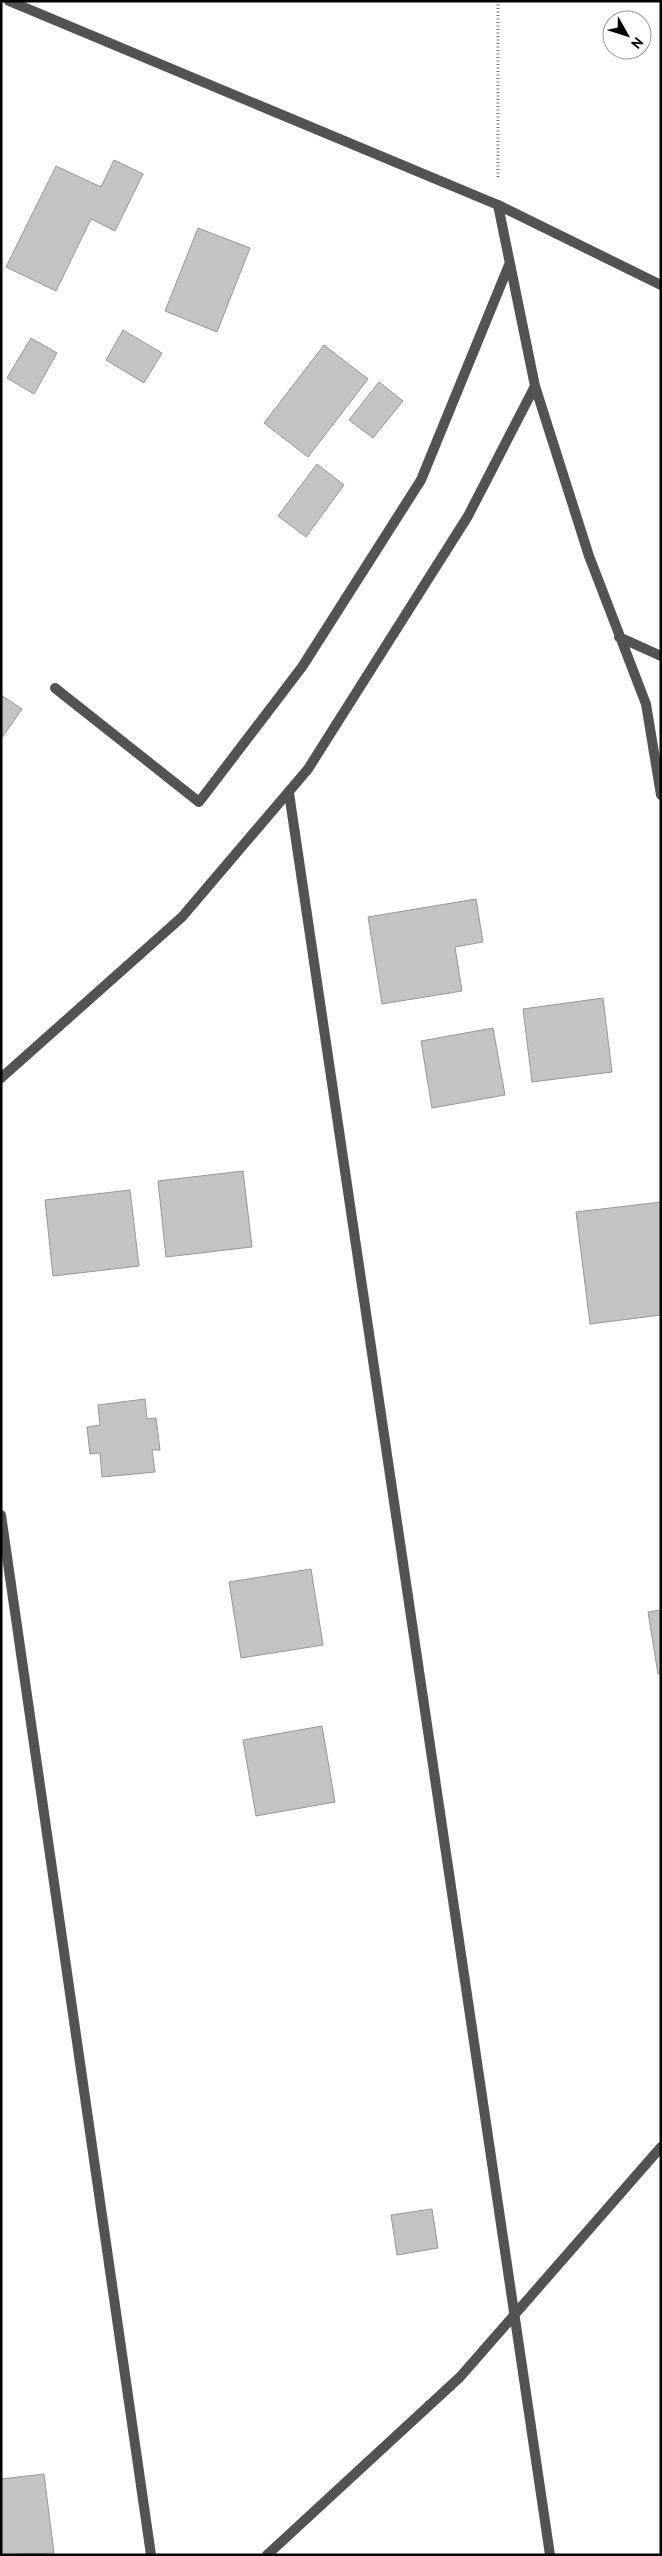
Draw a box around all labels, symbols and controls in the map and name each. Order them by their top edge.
north arrow [602,10,652,60]
text: N [626,33,646,51]

